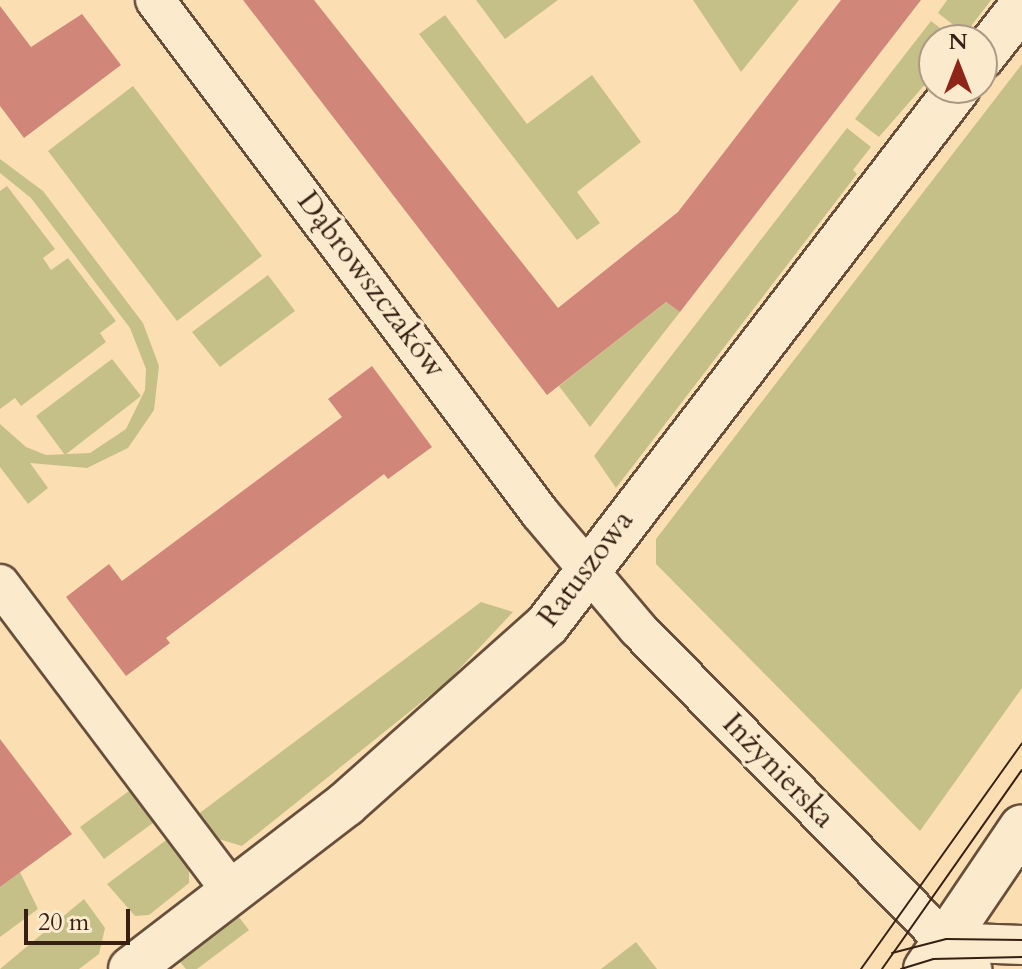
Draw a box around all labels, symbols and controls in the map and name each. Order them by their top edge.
north arrow [918,24,998,104]
text: N [948,27,968,57]
street label: Dąbrowszczaków [289,185,453,385]
street label: Ratuszowa [531,504,641,634]
street label: Inżynierska [714,706,842,836]
scale bar [28,893,134,943]
text: 20 m [38,906,89,939]

